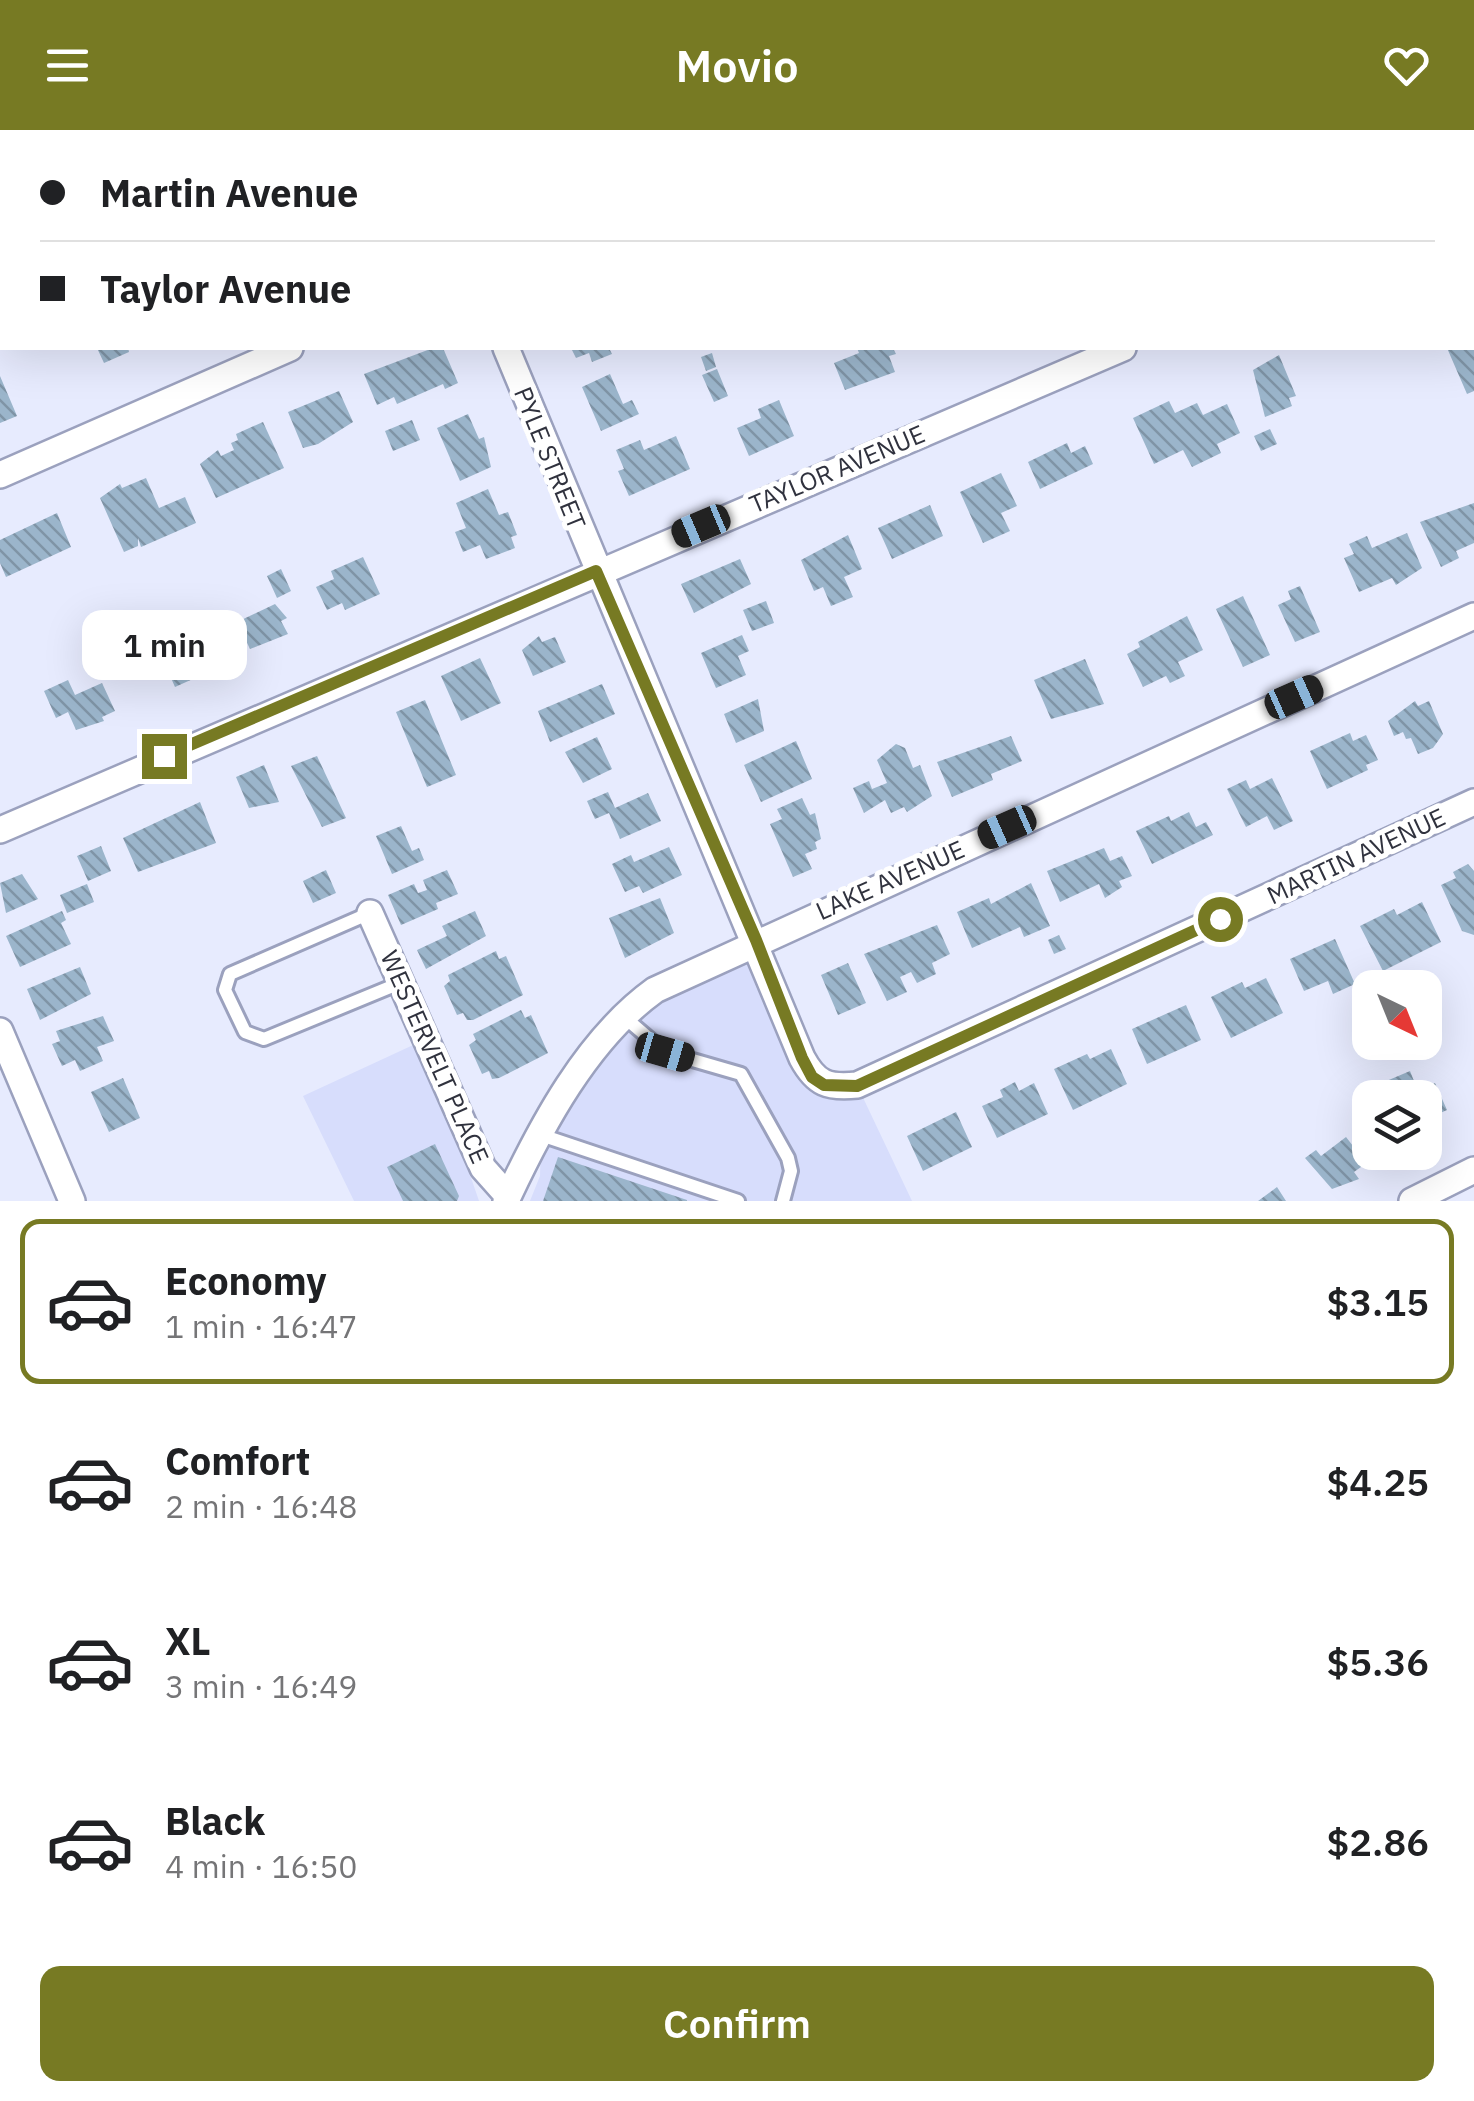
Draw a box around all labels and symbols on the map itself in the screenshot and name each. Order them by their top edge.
street label: PYLE STREET [507,382,594,534]
street label: TAYLOR AVENUE [744,417,930,520]
car [668,500,734,552]
callout: 1 min [81,611,246,681]
car [1260,671,1328,723]
route end [142,734,187,779]
street label: MARTIN AVENUE [1261,800,1450,911]
car [973,801,1041,853]
street label: LAKE AVENUE [810,832,969,927]
route start [1198,897,1243,942]
street label: WESTERVELT PLACE [374,945,497,1169]
north arrow [1352,970,1442,1060]
car [632,1029,698,1075]

